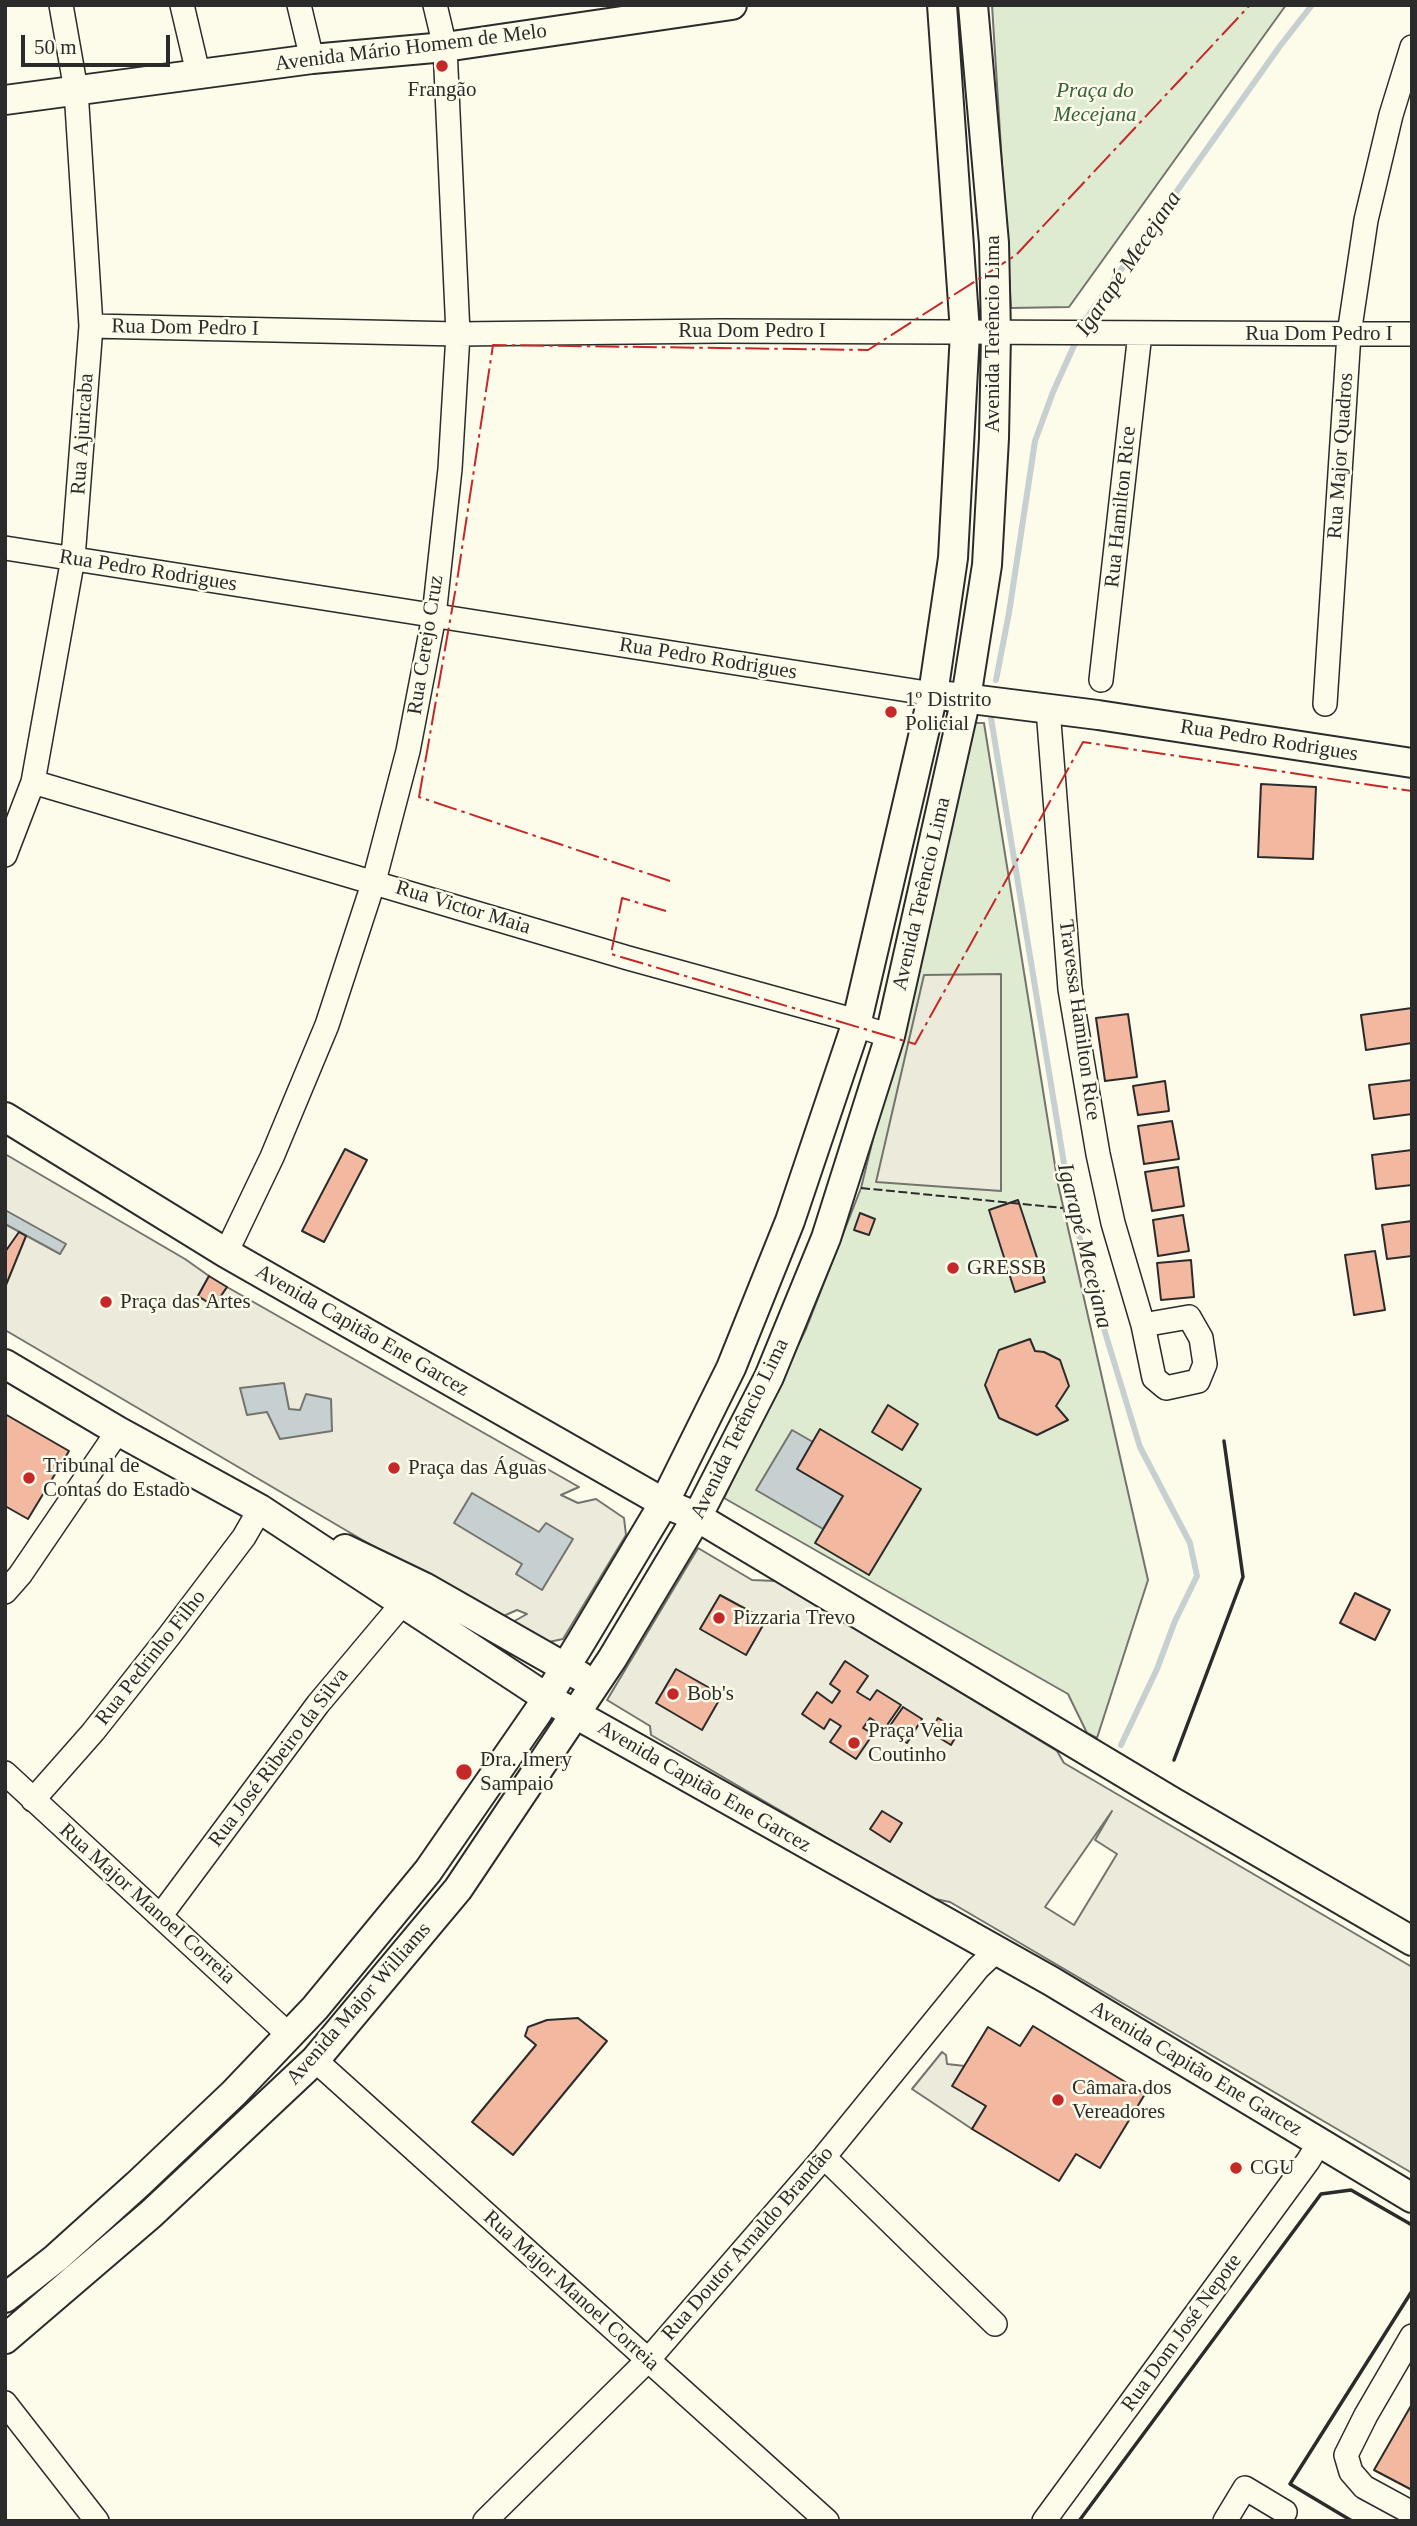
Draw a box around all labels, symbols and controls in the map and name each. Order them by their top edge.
street label: Avenida Mário Homem de Melo [274,19,548,77]
scale bar [24,21,173,65]
text: 50 m [34,35,77,59]
marker: Frangão [434,58,450,74]
place label: Frangão [408,77,476,103]
park label: Praça do Mecejana [1054,78,1136,128]
water label: Igarapé Mecejana [1070,186,1188,342]
street label: Avenida Terêncio Lima [980,235,1006,433]
street label: Rua Dom Pedro I [111,314,259,342]
street label: Rua Dom Pedro I [678,318,826,344]
street label: Rua Dom Pedro I [1245,321,1393,347]
street label: Rua Ajuricaba [66,372,100,496]
street label: Rua Major Quadros [1323,372,1359,540]
street label: Rua Hamilton Rice [1100,425,1142,589]
street label: Rua Pedro Rodrigues [57,545,239,597]
street label: Rua Cerejo Cruz [403,573,449,717]
street label: Rua Pedro Rodrigues [617,633,799,685]
place label: 1º Distrito Policial [905,687,991,737]
marker: 1º Distrito Policial [883,704,899,720]
street label: Rua Pedro Rodrigues [1178,715,1360,767]
street label: Avenida Terêncio Lima [888,795,956,993]
street label: Rua Victor Maia [392,876,534,940]
street label: Travessa Hamilton Rice [1052,918,1106,1122]
water label: Igarapé Mecejana [1050,1161,1118,1331]
place label: GRESSB [967,1255,1046,1281]
street label: Avenida Capitão Ene Garcez [251,1259,473,1403]
marker: GRESSB [945,1260,961,1276]
place label: Praça das Artes [120,1289,251,1315]
marker: Praça das Artes [98,1294,114,1310]
street label: Avenida Terêncio Lima [685,1335,795,1523]
place label: Tribunal de Contas do Estado [43,1453,190,1503]
place label: Praça das Águas [408,1455,547,1481]
marker: Praça das Águas [386,1460,402,1476]
marker: Tribunal de Contas do Estado [21,1470,37,1486]
street label: Rua Pedrinho Filho [90,1585,212,1731]
place label: Pizzaria Trevo [733,1605,855,1631]
marker: Pizzaria Trevo [711,1610,727,1626]
street label: Rua José Ribeiro da Silva [204,1664,354,1852]
place label: Bob's [687,1681,734,1707]
marker: Bob's [665,1686,681,1702]
street label: Avenida Capitão Ene Garcez [593,1715,815,1859]
place label: Praça Velia Coutinho [868,1718,963,1768]
marker: Praça Velia Coutinho [846,1735,862,1751]
place label: Dra. Imery Sampaio [480,1747,572,1797]
marker: Dra. Imery Sampaio [454,1762,474,1782]
street label: Rua Major Manoel Correia [54,1818,240,1990]
street label: Avenida Major Williams [281,1917,437,2091]
street label: Avenida Capitão Ene Garcez [1085,1996,1307,2142]
place label: Câmara dos Vereadores [1072,2075,1172,2125]
marker: Câmara dos Vereadores [1050,2092,1066,2108]
street label: Rua Doutor Arnaldo Brandão [657,2142,839,2346]
place label: CGU [1250,2155,1294,2181]
marker: CGU [1228,2160,1244,2176]
street label: Rua Major Manoel Correia [478,2205,664,2377]
street label: Rua Dom José Nepote [1116,2249,1248,2417]

